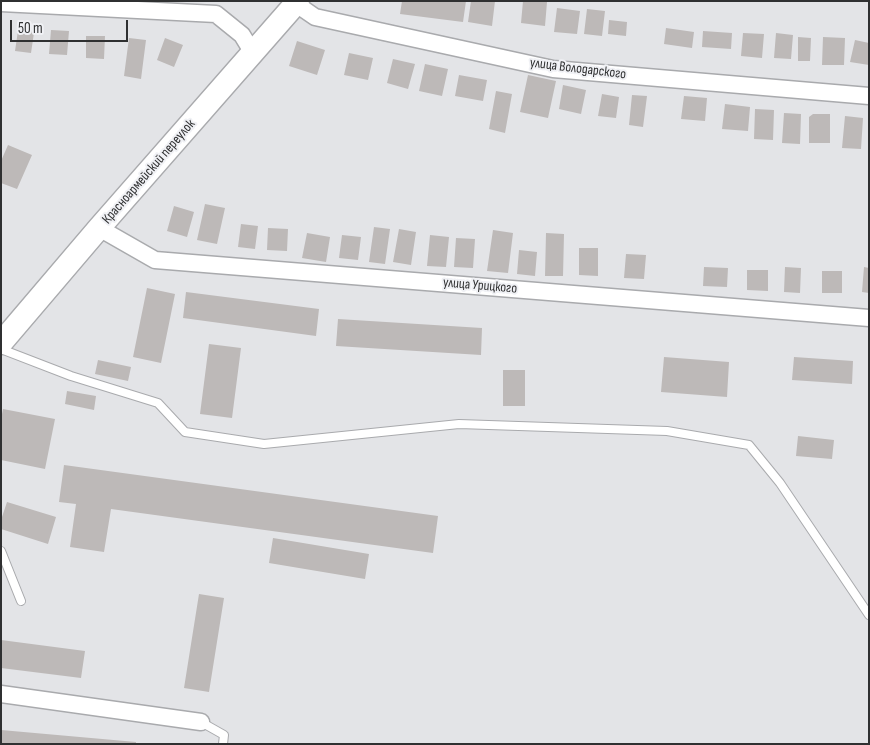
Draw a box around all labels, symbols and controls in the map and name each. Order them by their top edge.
scale bar [12,10,130,42]
text: 50 m [18,19,43,38]
street label: улица Володарского [529,55,627,83]
street label: Красноармейский переулок [99,116,199,228]
street label: улица Урицкого [442,274,518,298]

